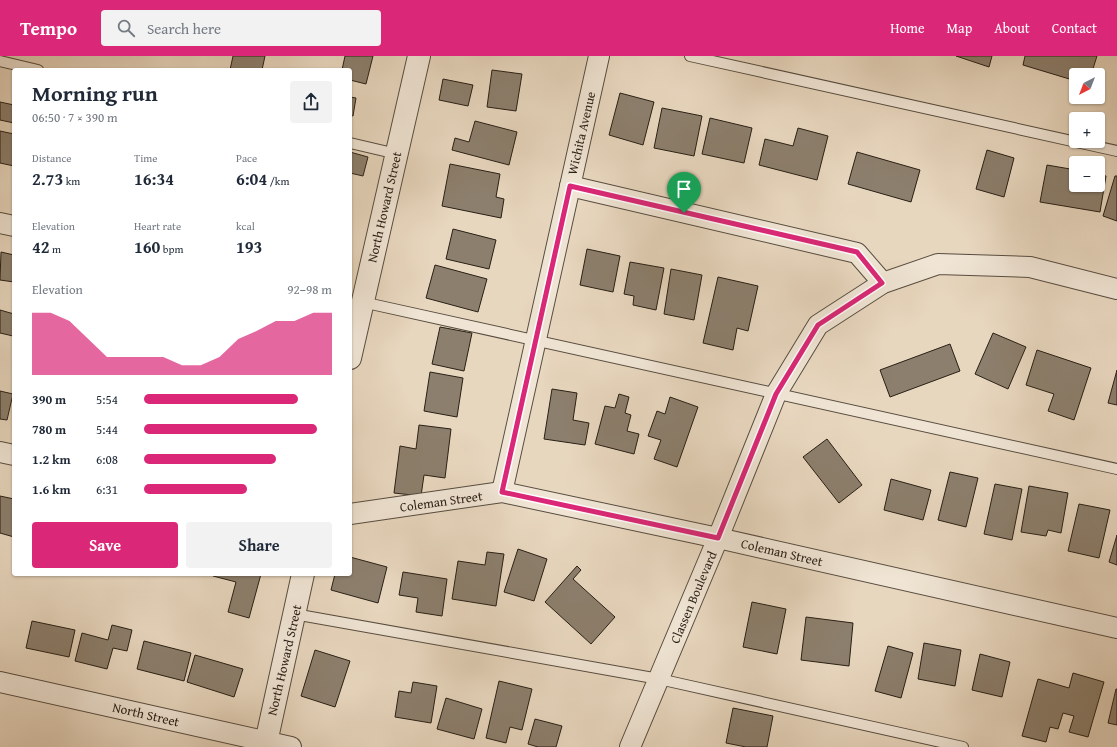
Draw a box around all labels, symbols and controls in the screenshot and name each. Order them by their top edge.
search box [101,10,381,46]
text: Tempo [20,14,77,42]
icon: search [115,17,137,39]
text: Search here [147,18,221,39]
text: Home [890,18,925,38]
text: Map [947,18,972,38]
text: About [994,18,1030,38]
text: Contact [1052,18,1097,38]
north arrow [1069,68,1105,104]
map controls [1069,68,1105,192]
text: Morning run [32,77,158,109]
button: share [290,81,332,123]
street label: Wichita Avenue [563,90,600,177]
text: 06:50 · 7 × 390 m [32,108,118,127]
button: + [1069,112,1105,148]
street label: North Howard Street [362,149,407,264]
text: Distance [32,150,71,166]
text: Time [134,150,157,166]
text: Pace [236,150,257,166]
button: − [1069,156,1105,192]
text: 2.73 [32,166,63,191]
text: 16:34 [134,166,174,191]
text: 6:04 [236,166,267,191]
pin [667,172,701,213]
text: km [63,173,80,189]
text: /km [267,173,289,189]
icon: arrive [673,178,695,200]
text: Elevation [32,218,75,234]
text: Heart rate [134,218,181,234]
text: kcal [236,218,255,234]
text: 42 [32,234,50,259]
text: 160 [134,234,160,259]
text: 193 [236,234,262,259]
text: m [50,241,61,257]
text: bpm [160,241,183,257]
text: Elevation [32,280,83,299]
text: 92–98 m [287,280,332,299]
text: 390 m [32,390,66,409]
text: 5:54 [96,390,118,409]
text: 780 m [32,420,66,439]
text: 5:44 [96,420,118,439]
text: 1.2 km [32,450,71,469]
text: 6:08 [96,450,118,469]
text: 1.6 km [32,480,71,499]
text: 6:31 [96,480,118,499]
street label: Coleman Street [399,486,484,517]
button: Save [32,522,178,568]
button: Share [186,522,332,568]
street label: Coleman Street [739,534,825,571]
street label: Classen Boulevard [665,548,722,646]
street label: North Howard Street [262,602,307,717]
street label: North Street [111,698,182,731]

